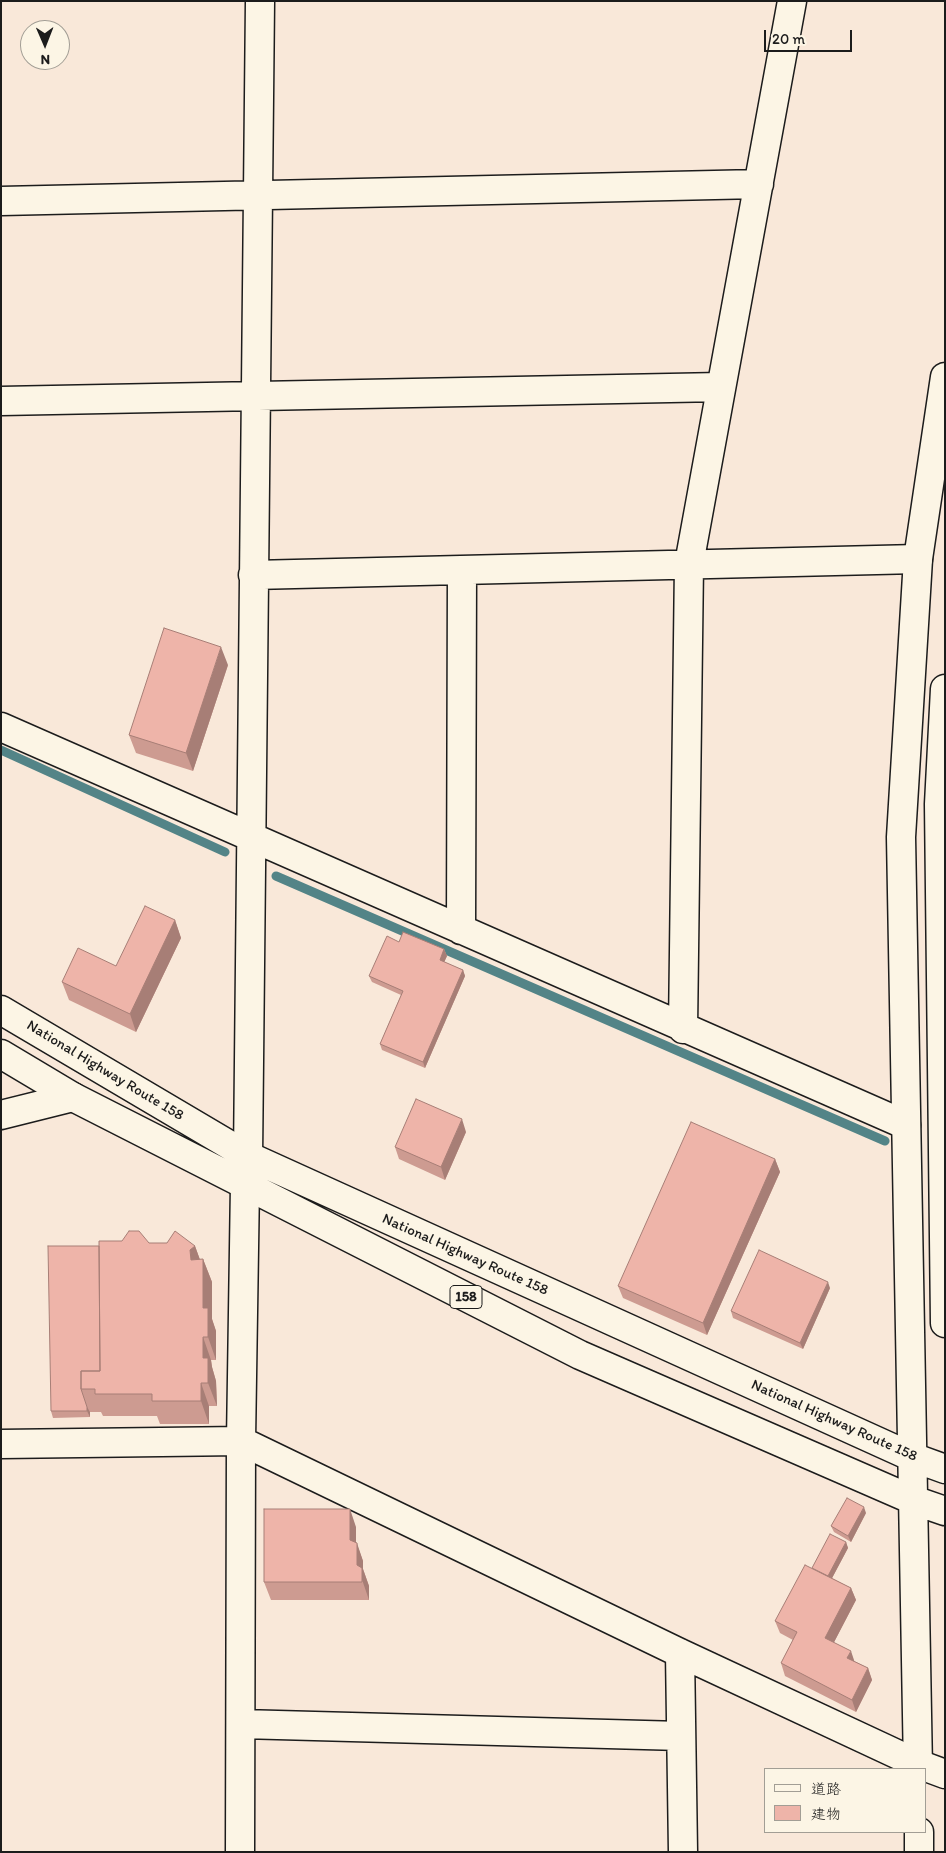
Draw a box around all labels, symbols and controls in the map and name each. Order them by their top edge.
north arrow [20,20,70,70]
scale bar [766,20,854,52]
text: 20 m [772,30,805,48]
text: N [40,51,50,68]
street label: National Highway Route 158 [23,1017,187,1125]
street label: National Highway Route 158 [379,1210,551,1300]
road number: 158 [450,1285,482,1308]
street label: National Highway Route 158 [748,1376,920,1466]
legend [764,1768,926,1833]
text: 道路 [811,1780,841,1798]
text: 建物 [811,1805,841,1823]

